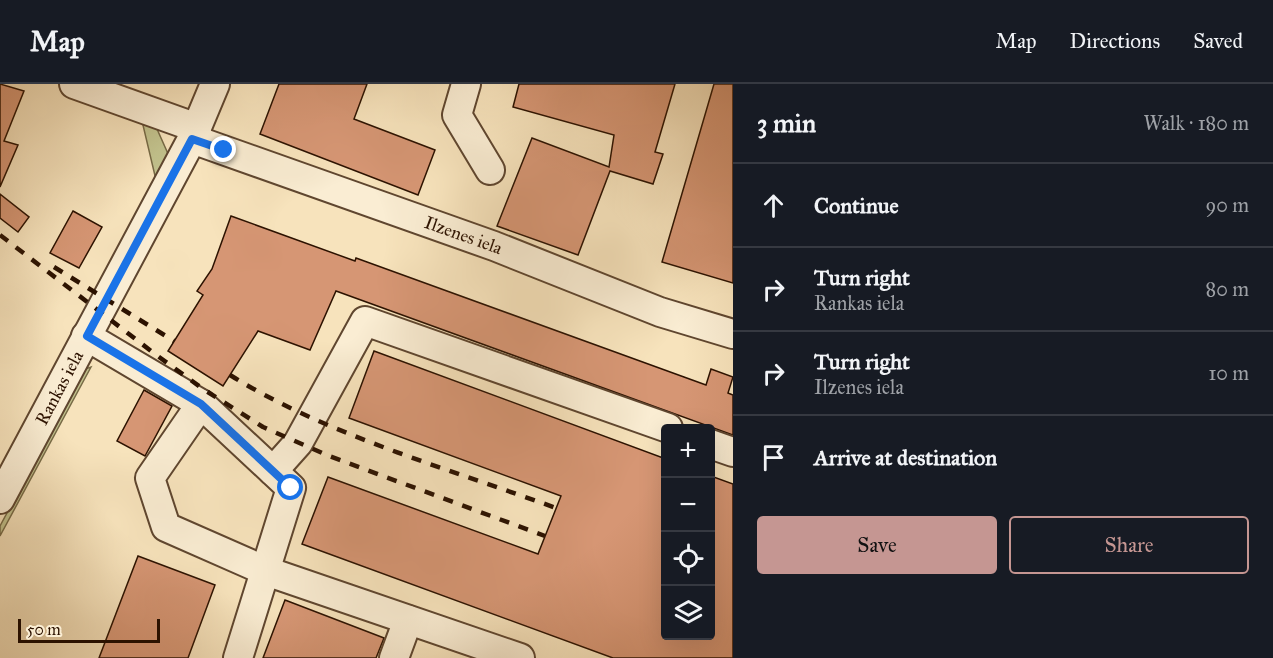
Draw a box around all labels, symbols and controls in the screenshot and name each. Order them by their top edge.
text: Map [30,24,85,59]
text: Map [996,28,1037,54]
text: Directions [1070,28,1160,54]
text: Saved [1193,28,1243,54]
text: 3 min [757,107,816,139]
text: Walk · 180 m [1144,111,1249,135]
route end [210,136,236,162]
icon: ahead [757,189,790,222]
text: Continue [814,192,899,219]
text: 90 m [1206,193,1249,217]
street label: Ilzenes iela [422,211,506,259]
text: Turn right [814,264,910,291]
icon: right [757,273,790,306]
text: 80 m [1206,277,1249,301]
text: Rankas iela [814,291,904,315]
street label: Rankas iela [30,346,88,429]
text: Turn right [814,348,910,375]
icon: right [757,357,790,390]
text: 10 m [1208,361,1249,385]
text: Ilzenes iela [814,375,904,399]
map controls [661,424,715,640]
button: + [661,424,715,478]
icon: arrive [757,441,790,474]
text: Arrive at destination [814,444,997,471]
route start [277,474,303,500]
button: − [661,478,715,532]
button: Save [757,516,997,574]
button: Share [1009,516,1249,574]
button: locate [661,532,715,586]
button: layers [661,586,715,640]
scale bar [18,616,160,644]
text: 50 m [27,620,61,639]

